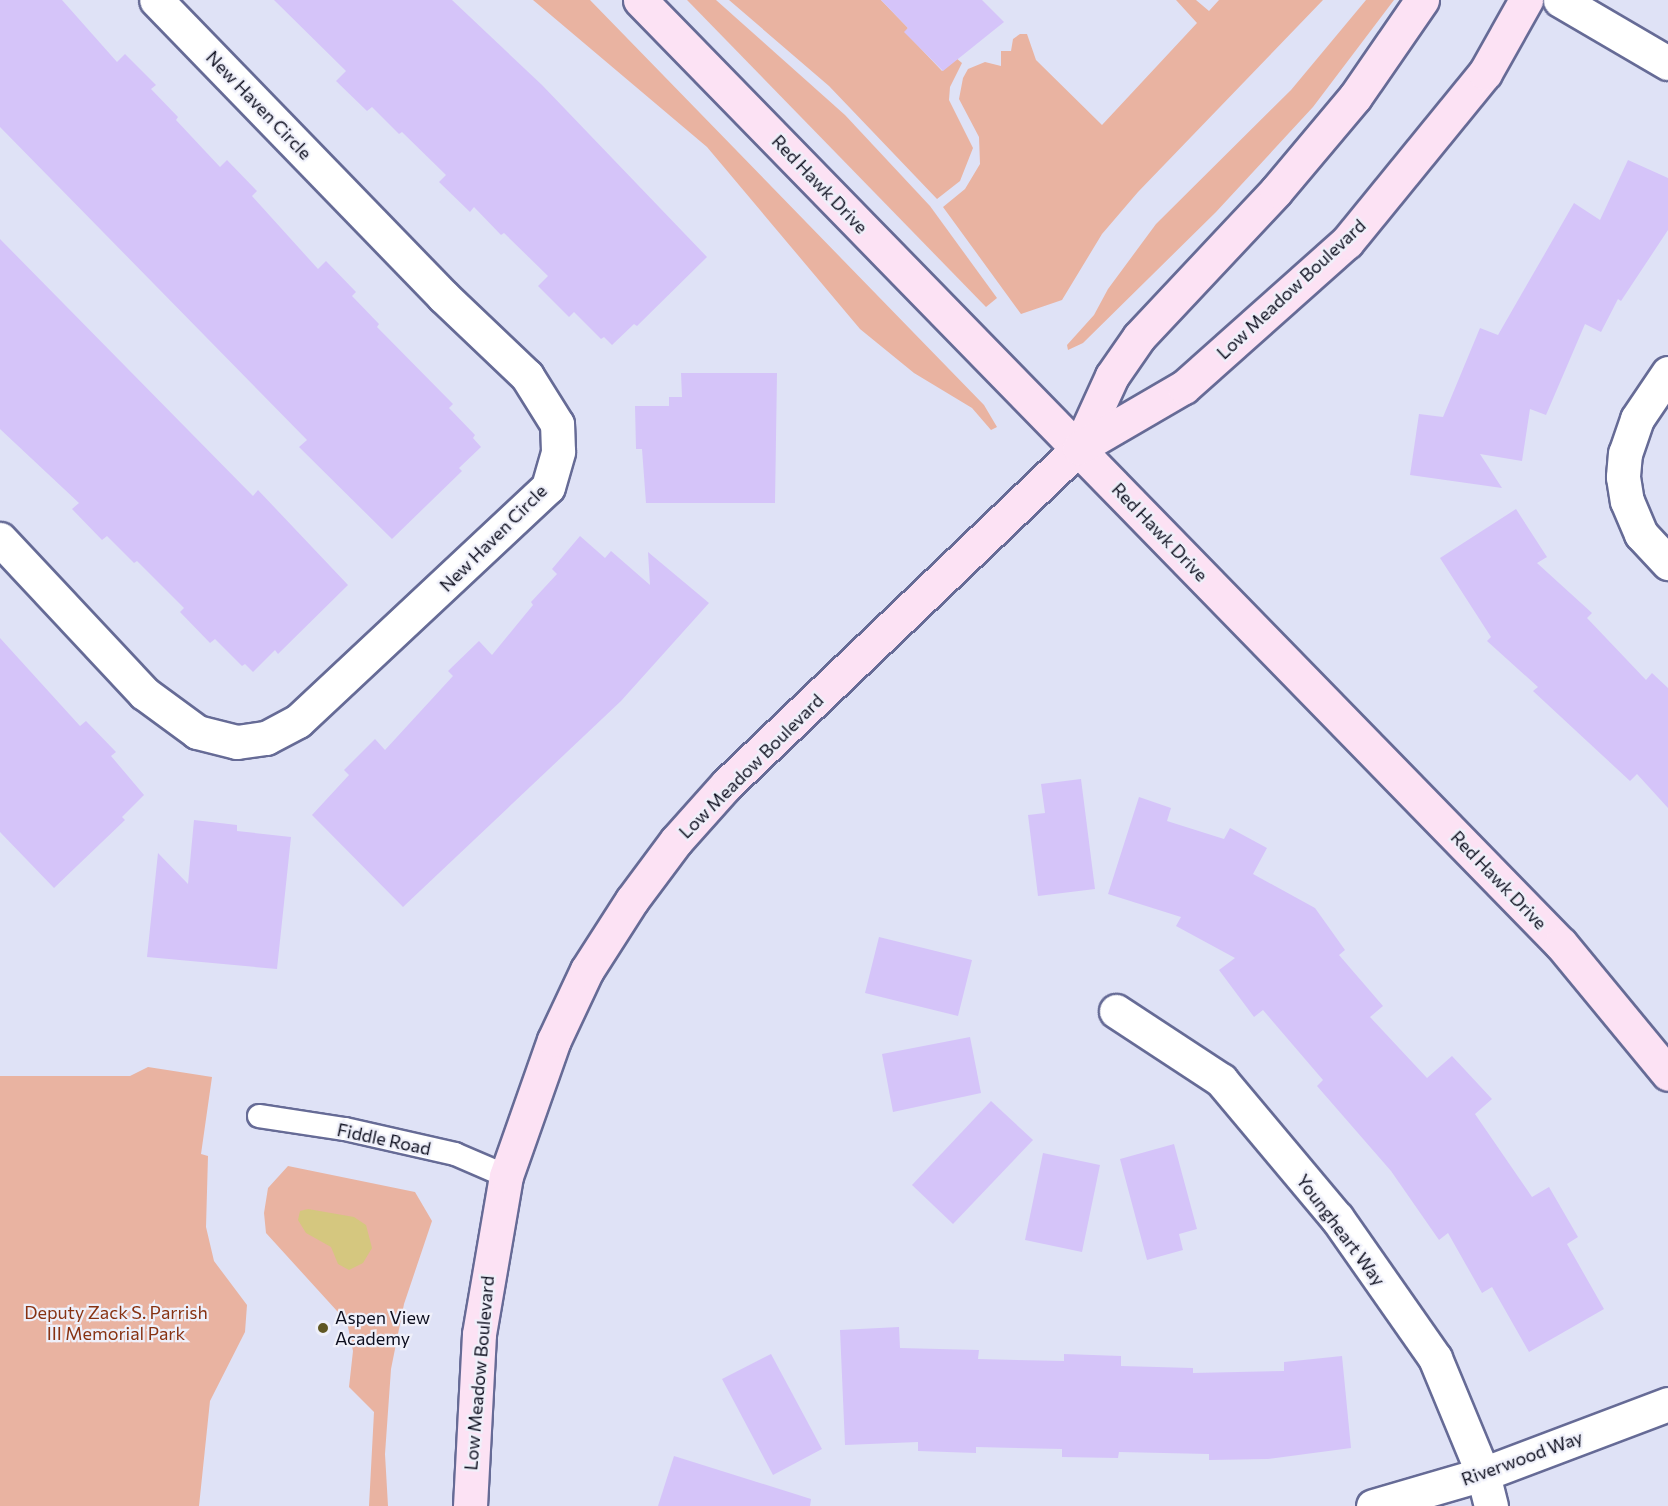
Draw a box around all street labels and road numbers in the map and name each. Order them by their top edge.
street label: New Haven Circle [202,46,316,164]
street label: Red Hawk Drive [768,130,872,238]
street label: Low Meadow Boulevard [1212,214,1370,364]
street label: Red Hawk Drive [1108,478,1212,586]
street label: New Haven Circle [435,480,551,596]
street label: Low Meadow Boulevard [674,689,828,843]
street label: Red Hawk Drive [1447,826,1551,934]
street label: Fiddle Road [335,1119,433,1159]
street label: Youngheart Way [1292,1170,1390,1290]
street label: Low Meadow Boulevard [460,1275,498,1471]
street label: Riverwood Way [1458,1426,1586,1490]

